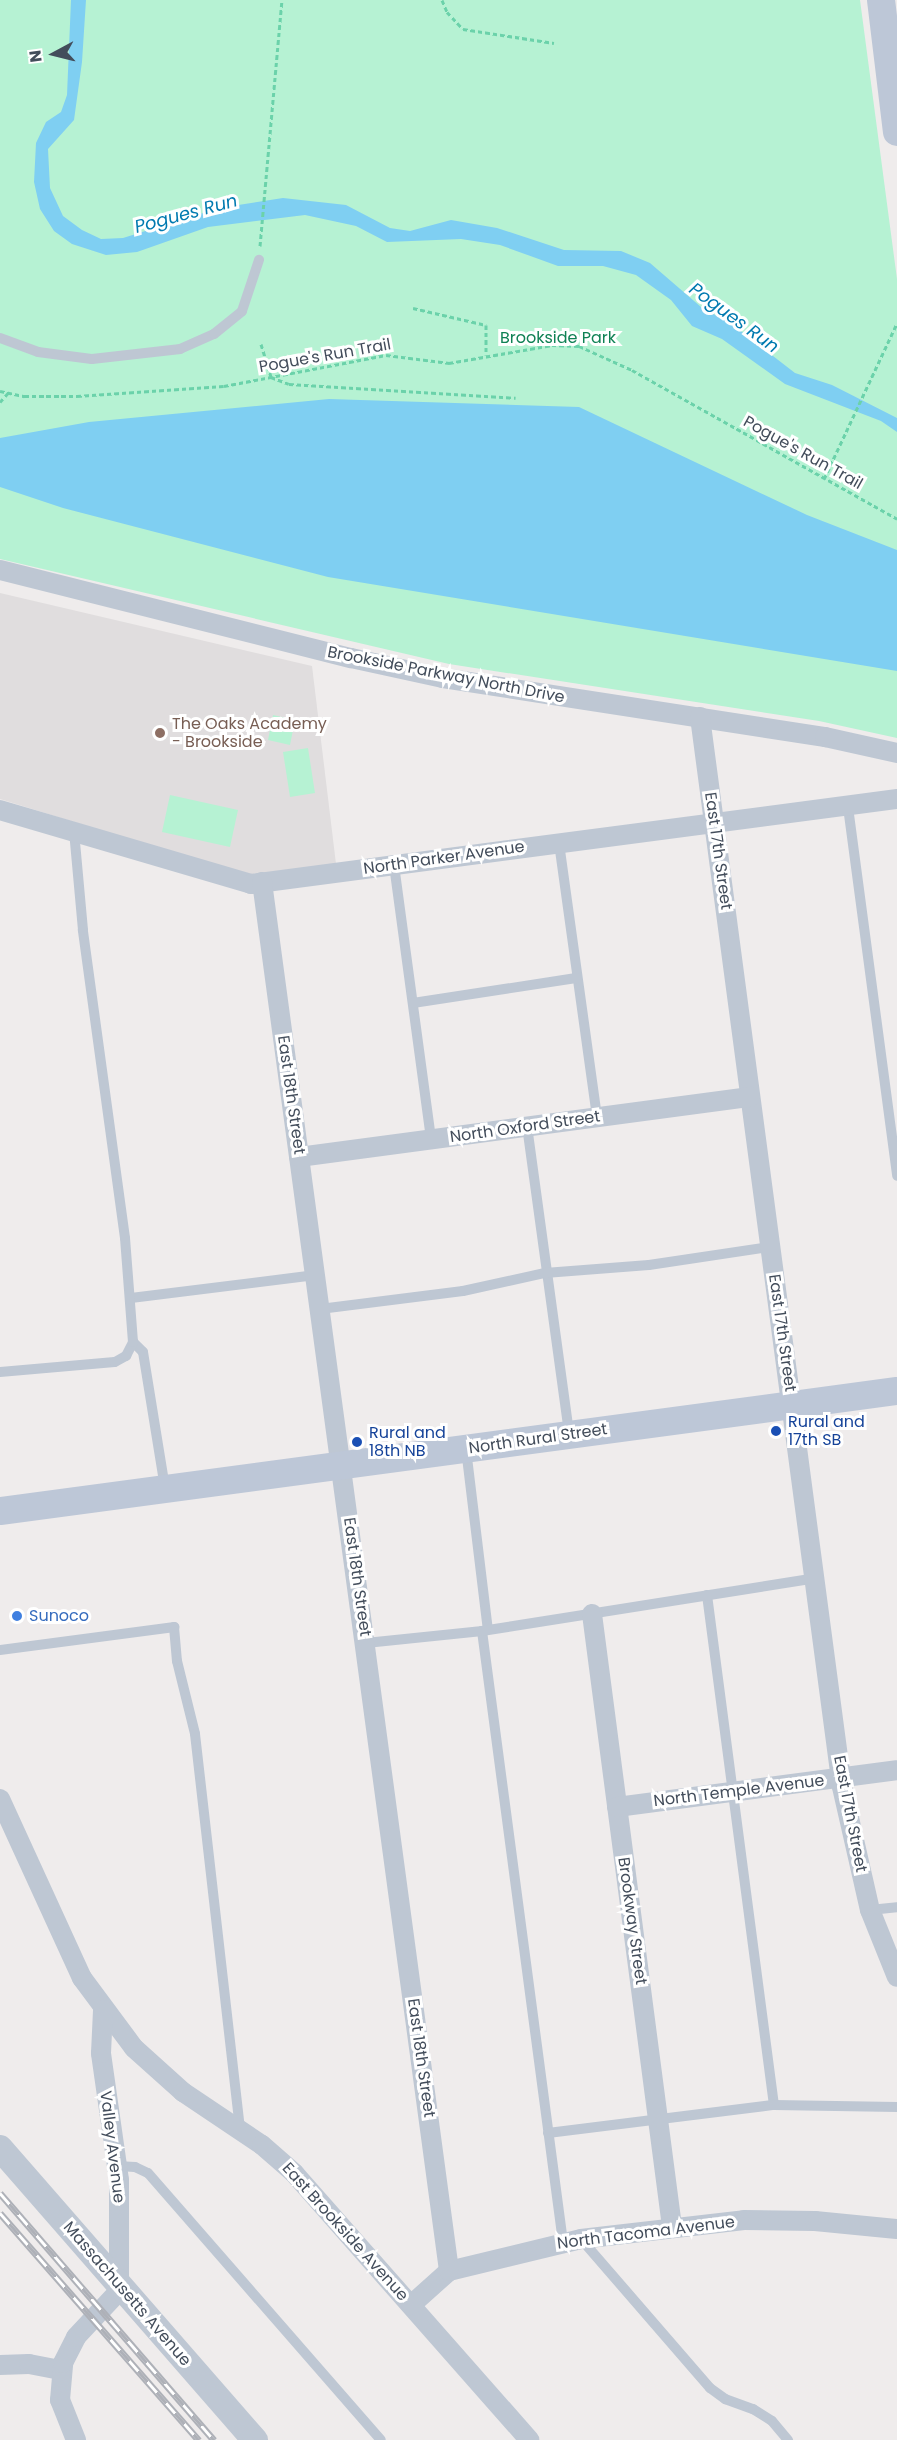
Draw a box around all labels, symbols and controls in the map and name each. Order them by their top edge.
north arrow [24,24,84,84]
text: N [23,49,48,64]
water label: Pogues Run [132,190,240,238]
water label: Pogues Run [685,278,783,358]
park label: Brookside Park [500,328,616,348]
street label: Pogue's Run Trail [258,335,392,377]
street label: Pogue's Run Trail [740,412,866,494]
street label: Brookside Parkway North Drive [326,643,566,707]
place label: The Oaks Academy - Brookside [172,714,327,752]
marker: The Oaks Academy - Brookside [153,726,167,740]
street label: East 17th Street [700,791,736,911]
street label: North Parker Avenue [362,837,526,879]
street label: East 18th Street [273,1034,309,1156]
street label: North Oxford Street [449,1107,601,1147]
street label: East 17th Street [764,1273,800,1393]
place label: Rural and 17th SB [788,1412,865,1450]
street label: North Rural Street [468,1420,608,1458]
place label: Rural and 18th NB [369,1423,446,1461]
marker: Rural and 17th SB [769,1424,783,1438]
marker: Rural and 18th NB [350,1435,364,1449]
street label: East 18th Street [339,1516,375,1638]
place label: Sunoco [29,1606,89,1626]
marker: Sunoco [10,1609,24,1623]
street label: East 17th Street [829,1754,871,1874]
street label: North Temple Avenue [653,1771,825,1811]
street label: Brookway Street [614,1856,650,1986]
street label: East 18th Street [403,1997,439,2119]
street label: Valley Avenue [96,2090,128,2204]
street label: East Brookside Avenue [278,2159,412,2305]
street label: North Tacoma Avenue [556,2213,736,2253]
street label: Massachusetts Avenue [59,2218,195,2370]

